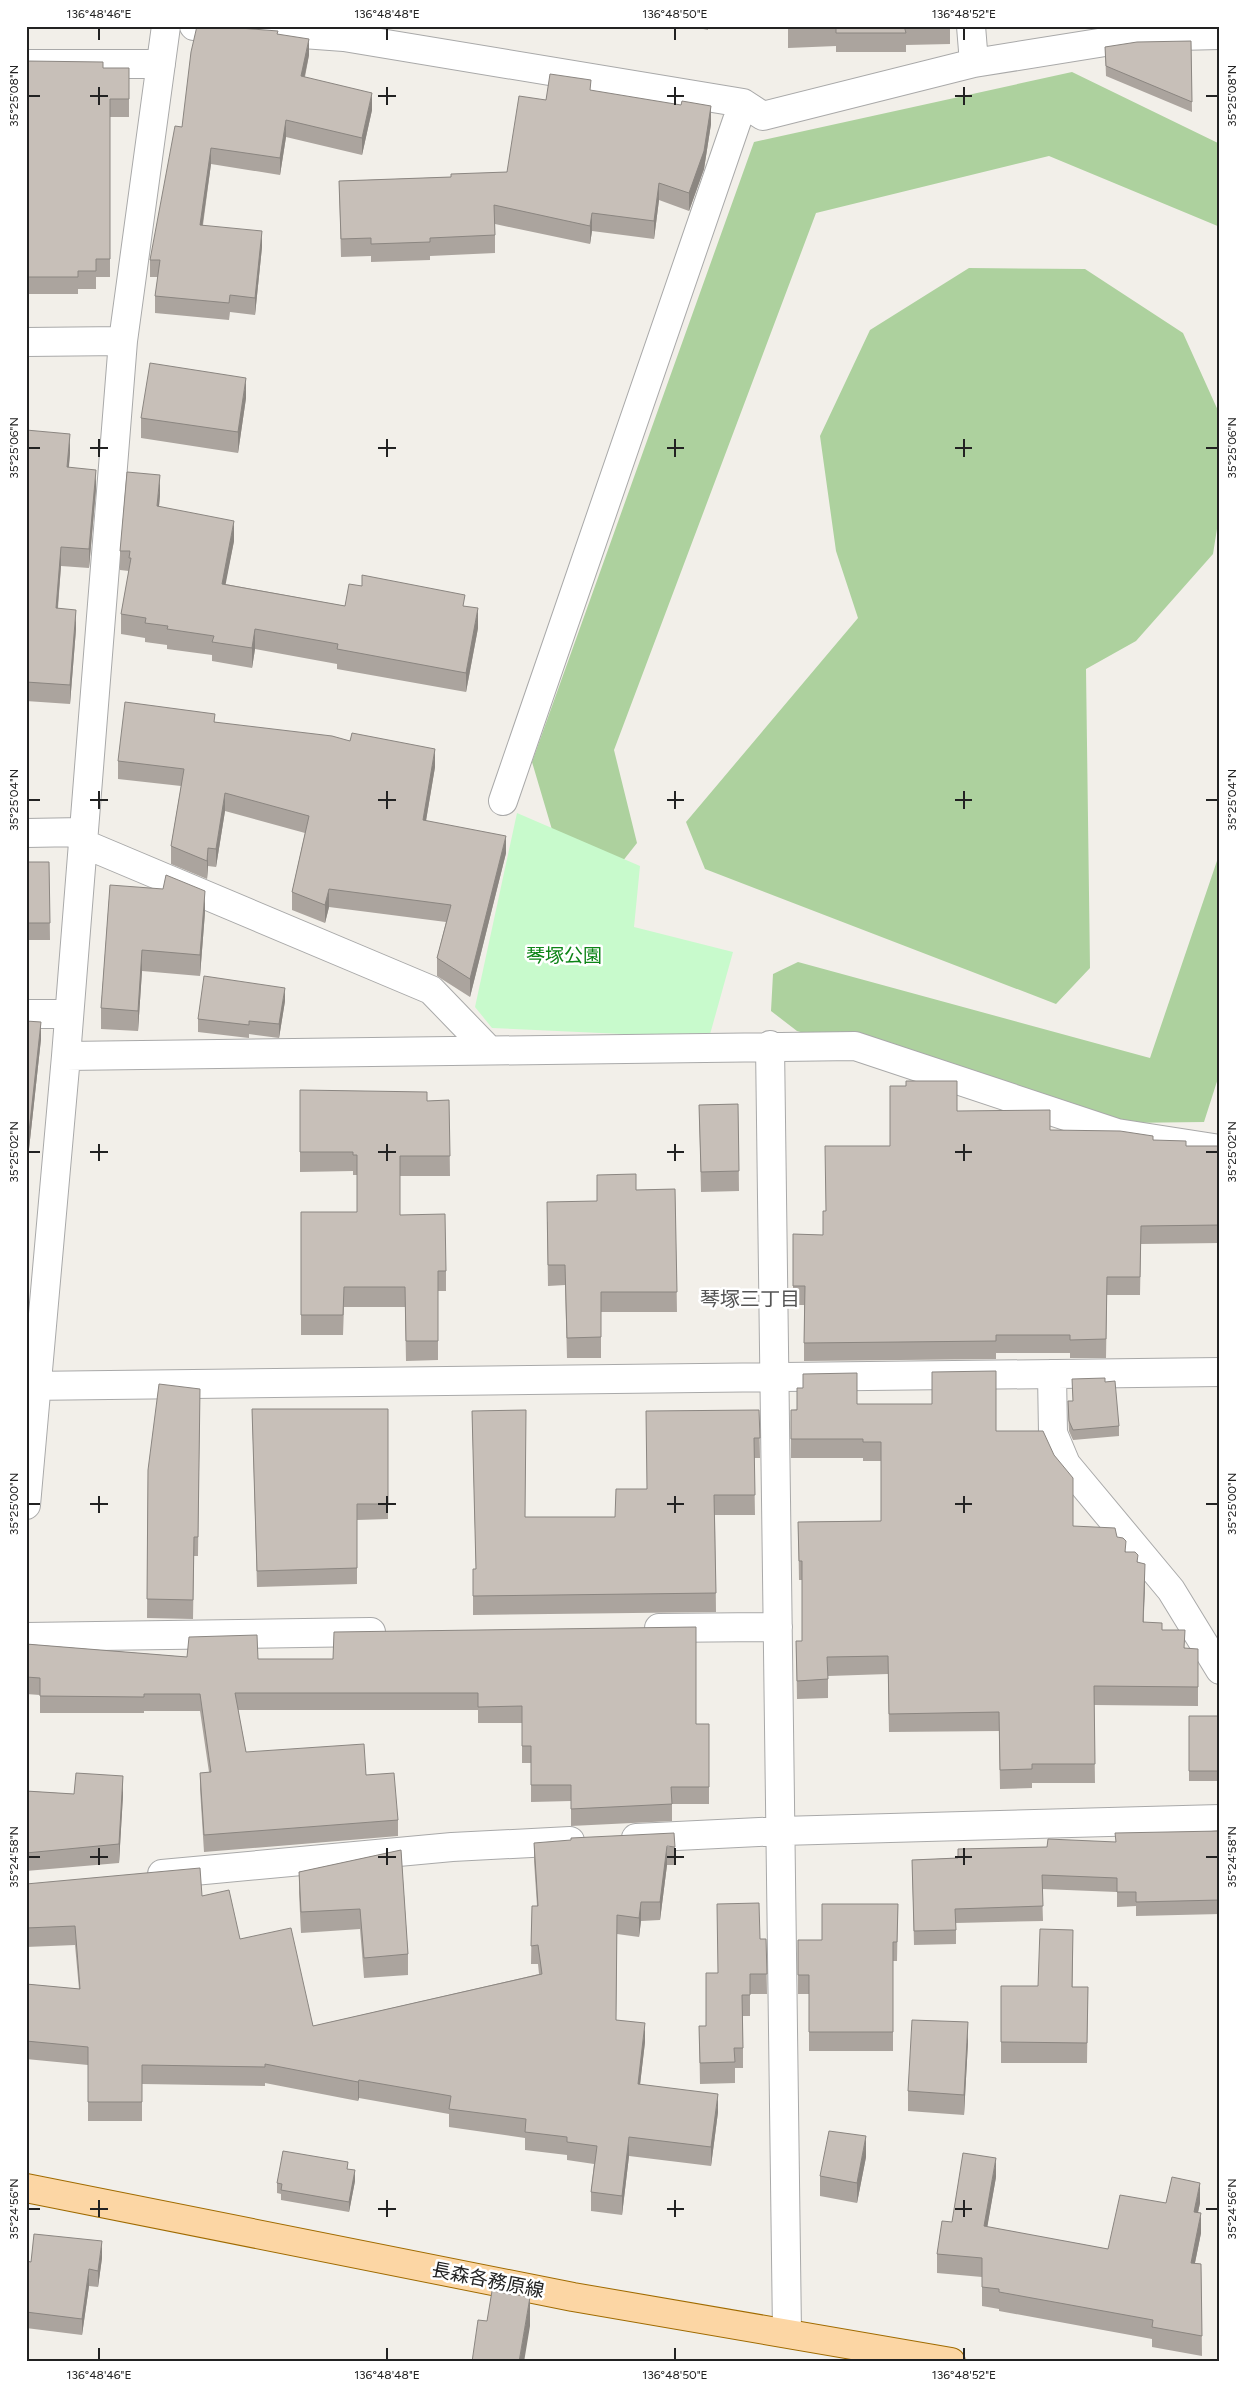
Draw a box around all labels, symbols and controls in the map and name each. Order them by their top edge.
text: 136°48'46"E [66,7,132,21]
text: 136°48'48"E [354,7,420,21]
text: 136°48'50"E [642,7,708,21]
text: 136°48'52"E [932,7,996,21]
text: 35°25'08"N [7,65,21,127]
text: 35°25'08"N [1225,65,1239,127]
text: 35°25'06"N [7,417,21,479]
text: 35°25'06"N [1225,417,1239,479]
text: 35°25'04"N [7,769,21,831]
text: 35°25'04"N [1225,769,1239,831]
park label: 琴塚公園 [526,944,602,967]
text: 35°25'02"N [7,1121,21,1183]
text: 35°25'02"N [1225,1121,1239,1183]
district label: 琴塚三丁目 [700,1287,800,1311]
text: 35°25'00"N [7,1473,21,1535]
text: 35°25'00"N [1225,1473,1239,1535]
text: 35°24'58"N [7,1826,21,1888]
text: 35°24'58"N [1225,1826,1239,1888]
text: 35°24'56"N [7,2178,21,2240]
text: 35°24'56"N [1225,2178,1239,2240]
street label: 長森各務原線 [430,2258,546,2302]
text: 136°48'46"E [66,2368,132,2382]
text: 136°48'48"E [354,2368,420,2382]
text: 136°48'50"E [642,2368,708,2382]
text: 136°48'52"E [932,2368,996,2382]

